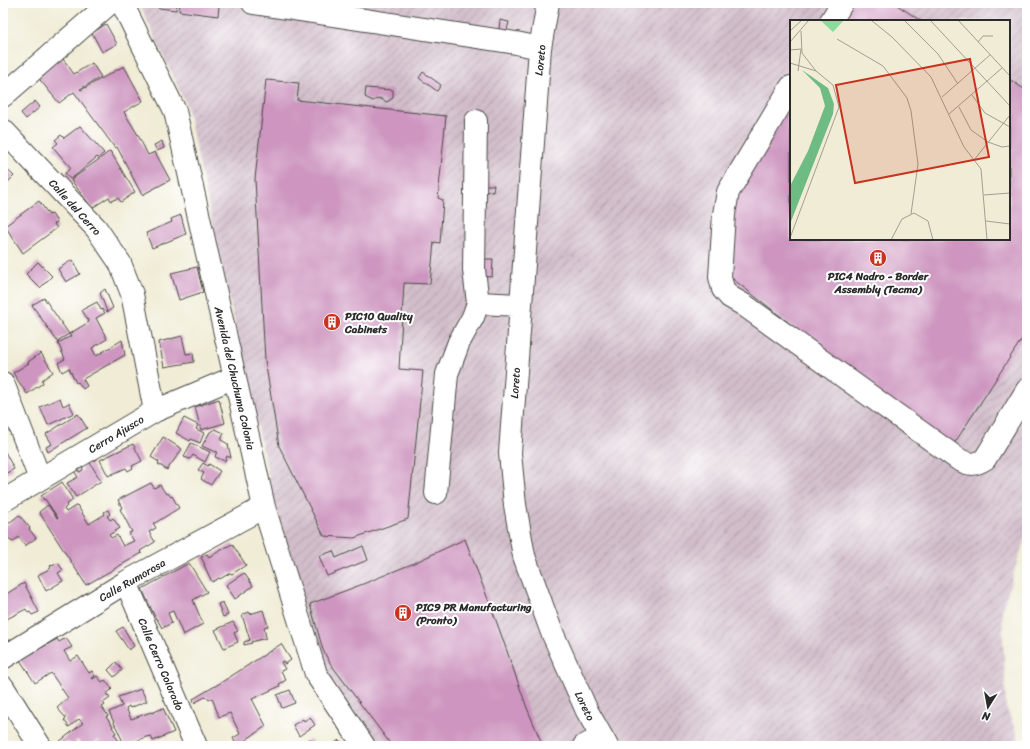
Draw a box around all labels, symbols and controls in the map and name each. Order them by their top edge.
inset map [790,20,1010,240]
street label: Loreto [529,43,552,77]
street label: Calle del Cerro [44,174,106,241]
building icon: PIC4 Nadro - Border Assembly (Tecma) [868,248,888,268]
place label: PIC4 Nadro - Border Assembly (Tecma) [828,267,930,299]
street label: Avenida del Chuchuma Colonia [209,304,260,452]
place label: PIC10 Quality Cabinets [344,307,413,339]
building icon: PIC10 Quality Cabinets [322,312,342,332]
street label: Loreto [505,366,526,399]
street label: Cerro Ajusco [85,410,148,459]
street label: Calle Rumorosa [95,553,170,607]
place label: PIC9 PR Manufacturing (Pronto) [416,598,532,630]
building icon: PIC9 PR Manufacturing (Pronto) [393,603,413,623]
street label: Calle Cerro Colorado [132,615,189,714]
north arrow [968,687,1008,727]
street label: Loreto [569,688,600,725]
text: N [980,706,993,727]

